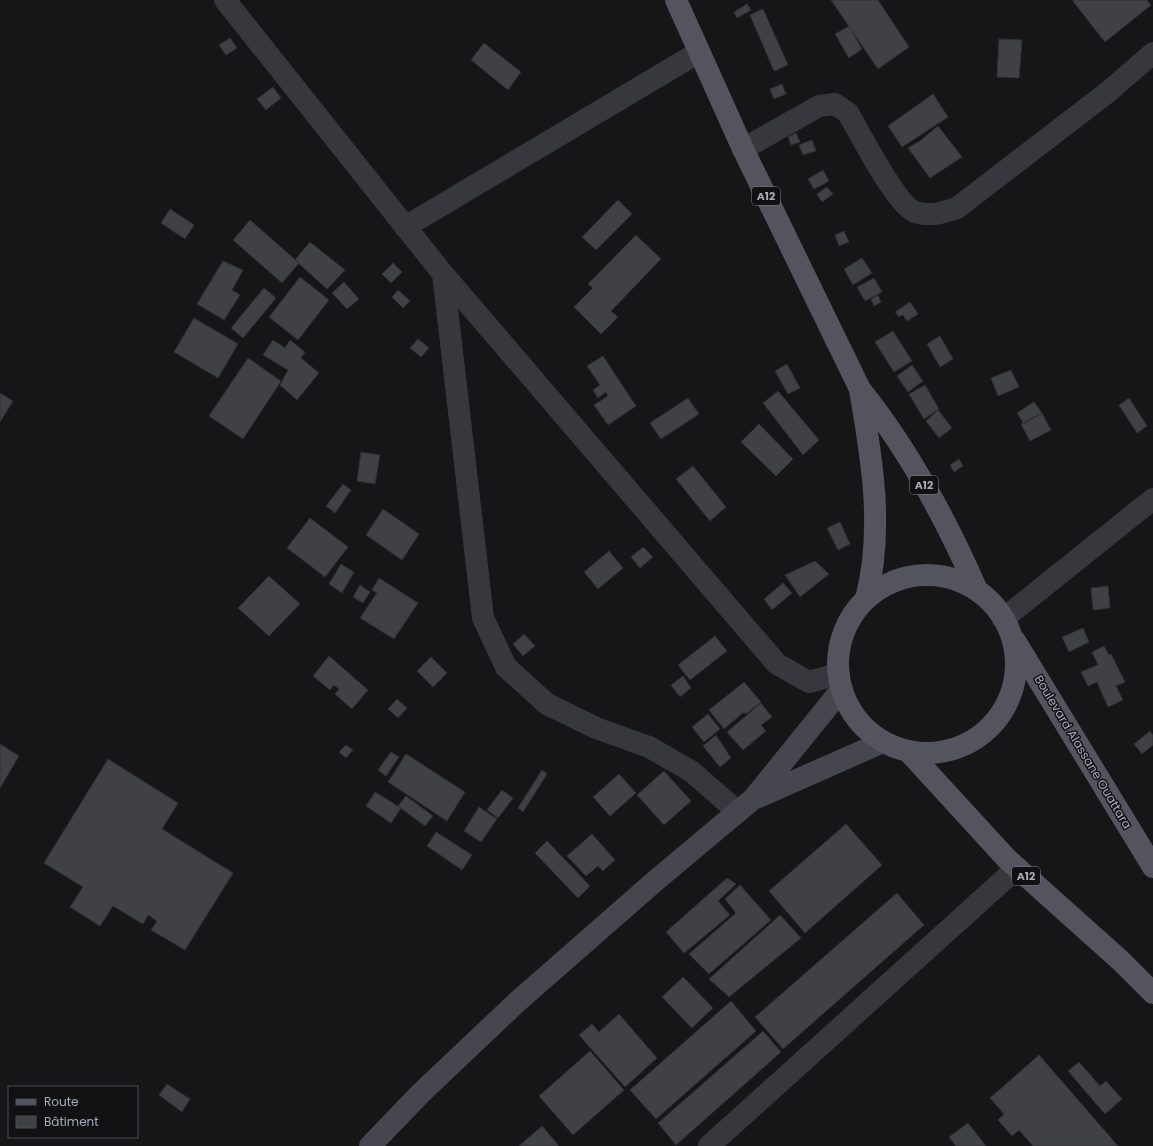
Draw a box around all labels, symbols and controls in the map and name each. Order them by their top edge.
road number: A12 [752,187,780,205]
road number: A12 [910,476,938,494]
street label: Boulevard Alassane Ouattara [1031,672,1136,832]
road number: A12 [1012,867,1040,885]
legend [8,1086,138,1138]
text: Route [44,1093,78,1110]
text: Bâtiment [44,1113,99,1130]

